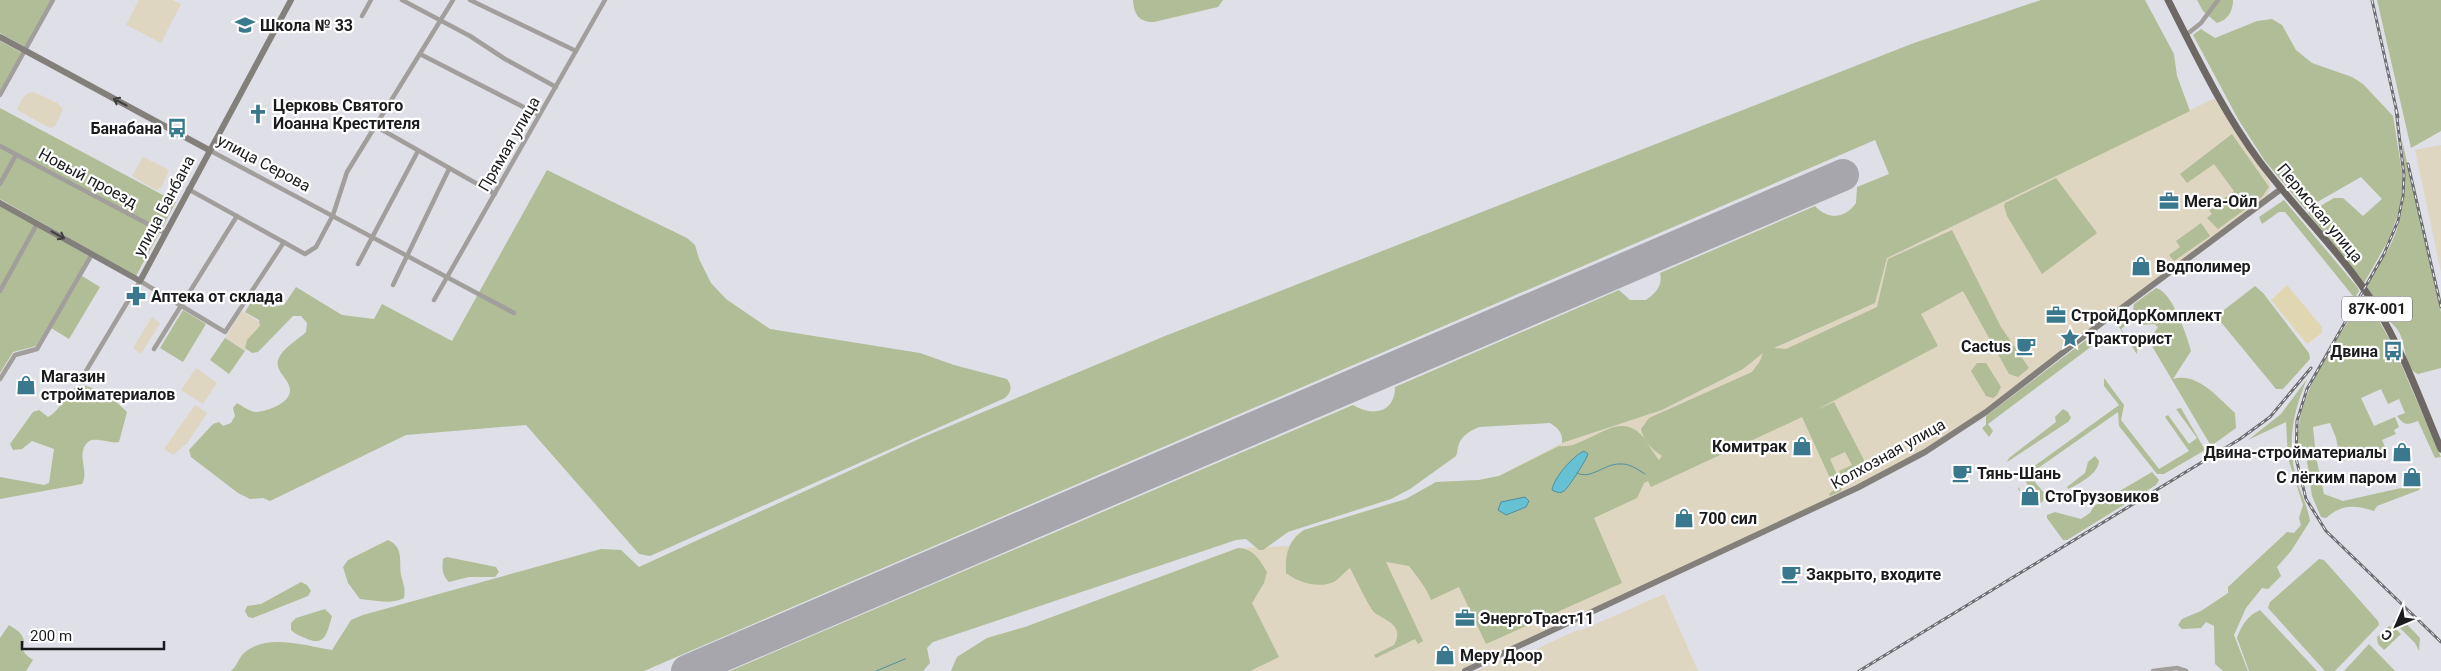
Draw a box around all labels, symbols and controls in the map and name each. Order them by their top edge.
school or university icon: Школа № 33 [234,14,256,36]
place label: Школа № 33 [260,16,353,35]
street label: Прямая улица [474,93,544,195]
place label: Церковь Святого Иоанна Крестителя [273,96,420,133]
one-way arrow [113,97,128,106]
church icon: Церковь Святого Иоанна Крестителя [247,103,269,125]
bus stop icon: Банабана [166,117,188,139]
place label: Банабана [90,119,162,138]
street label: улица Серова [214,130,314,196]
street label: Новый проезд [35,144,141,212]
street label: улица Банбана [129,152,199,260]
street label: Пермская улица [2273,160,2367,266]
office icon: Мега-Ойл [2158,190,2180,212]
place label: Мега-Ойл [2184,192,2257,211]
one-way arrow [50,230,65,240]
shop icon: Водполимер [2130,255,2152,277]
place label: Водполимер [2156,257,2251,276]
pharmacy icon: Аптека от склада [125,285,147,307]
place label: Аптека от склада [151,287,283,306]
road number: 87К-001 [2342,296,2412,322]
office icon: СтройДорКомплект [2045,304,2067,326]
place label: СтройДорКомплект [2071,306,2222,325]
place icon: Тракторист [2059,327,2081,349]
place label: Тракторист [2085,329,2172,348]
cafe icon: Cactus [2015,335,2037,357]
place label: Cactus [1961,337,2011,356]
bus stop icon: Двина [2382,340,2404,362]
place label: Двина [2330,342,2378,361]
place label: Магазин стройматериалов [41,367,175,404]
shop icon: Магазин стройматериалов [15,374,37,396]
street label: Колхозная улица [1827,415,1949,493]
shop icon: Комитрак [1791,435,1813,457]
place label: Комитрак [1712,437,1788,456]
shop icon: Двина-стройматериалы [2391,441,2413,463]
place label: Двина-стройматериалы [2204,443,2387,462]
cafe icon: Тянь-Шань [1951,462,1973,484]
place label: Тянь-Шань [1977,464,2061,483]
shop icon: С лёгким паром [2401,466,2423,488]
place label: С лёгким паром [2276,468,2397,487]
shop icon: СтоГрузовиков [2019,485,2041,507]
place label: СтоГрузовиков [2045,487,2159,506]
shop icon: 700 сил [1673,507,1695,529]
place label: 700 сил [1699,509,1757,528]
cafe icon: Закрыто, входите [1780,563,1802,585]
place label: Закрыто, входите [1806,565,1942,584]
north arrow [2371,601,2421,651]
office icon: ЭнергоТраст11 [1454,607,1476,629]
place label: ЭнергоТраст11 [1480,609,1594,628]
scale bar [22,618,165,650]
text: С [2378,626,2396,644]
text: 200 m [30,627,72,645]
shop icon: Меру Доор [1434,644,1456,666]
place label: Меру Доор [1460,646,1543,665]

